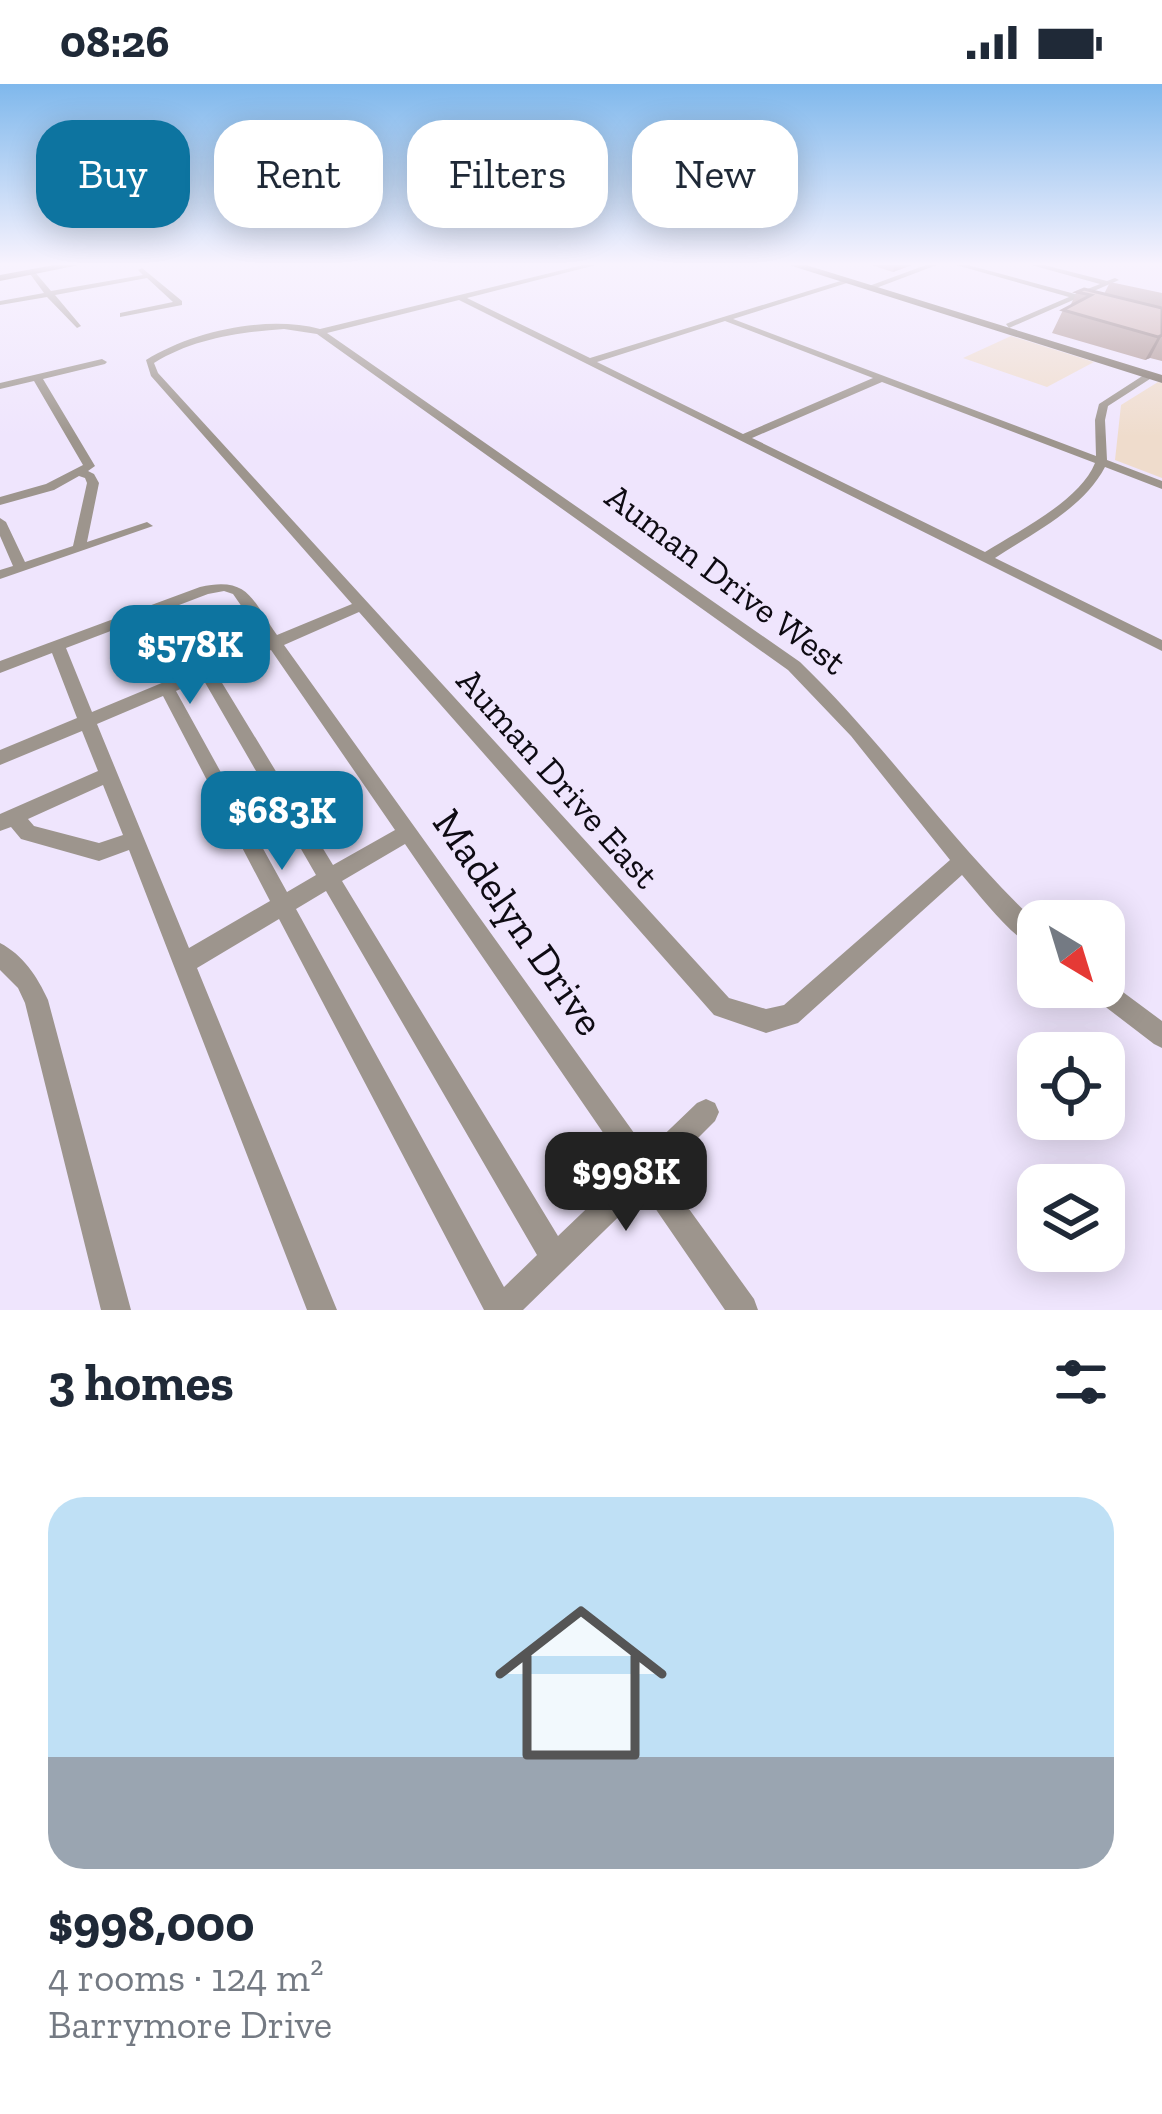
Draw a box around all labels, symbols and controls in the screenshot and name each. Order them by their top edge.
text: 08:26 [60,15,170,69]
chip: Buy [36,120,190,228]
chip: Rent [214,120,383,228]
chip: Filters [407,120,608,228]
chip: New [632,120,798,228]
street label: Auman Drive West [597,475,855,684]
pin: $578K [106,605,274,707]
text: $578K [137,620,243,667]
street label: Auman Drive East [448,659,668,897]
pin: $683K [198,771,366,873]
text: $683K [228,786,336,833]
street label: Madelyn Drive [422,799,616,1045]
north arrow [1017,900,1125,1008]
map controls [1017,900,1125,1272]
button: locate [1017,1032,1125,1140]
pin: $998K [542,1132,710,1234]
text: $998K [572,1147,680,1194]
button: layers [1017,1164,1125,1272]
icon: filters [1048,1349,1114,1415]
text: 3 homes [48,1352,234,1413]
icon: home [473,1575,689,1791]
text: $998,000 [48,1893,255,1954]
text: 4 rooms · 124 m² [48,1954,323,2001]
text: Barrymore Drive [48,2001,332,2048]

